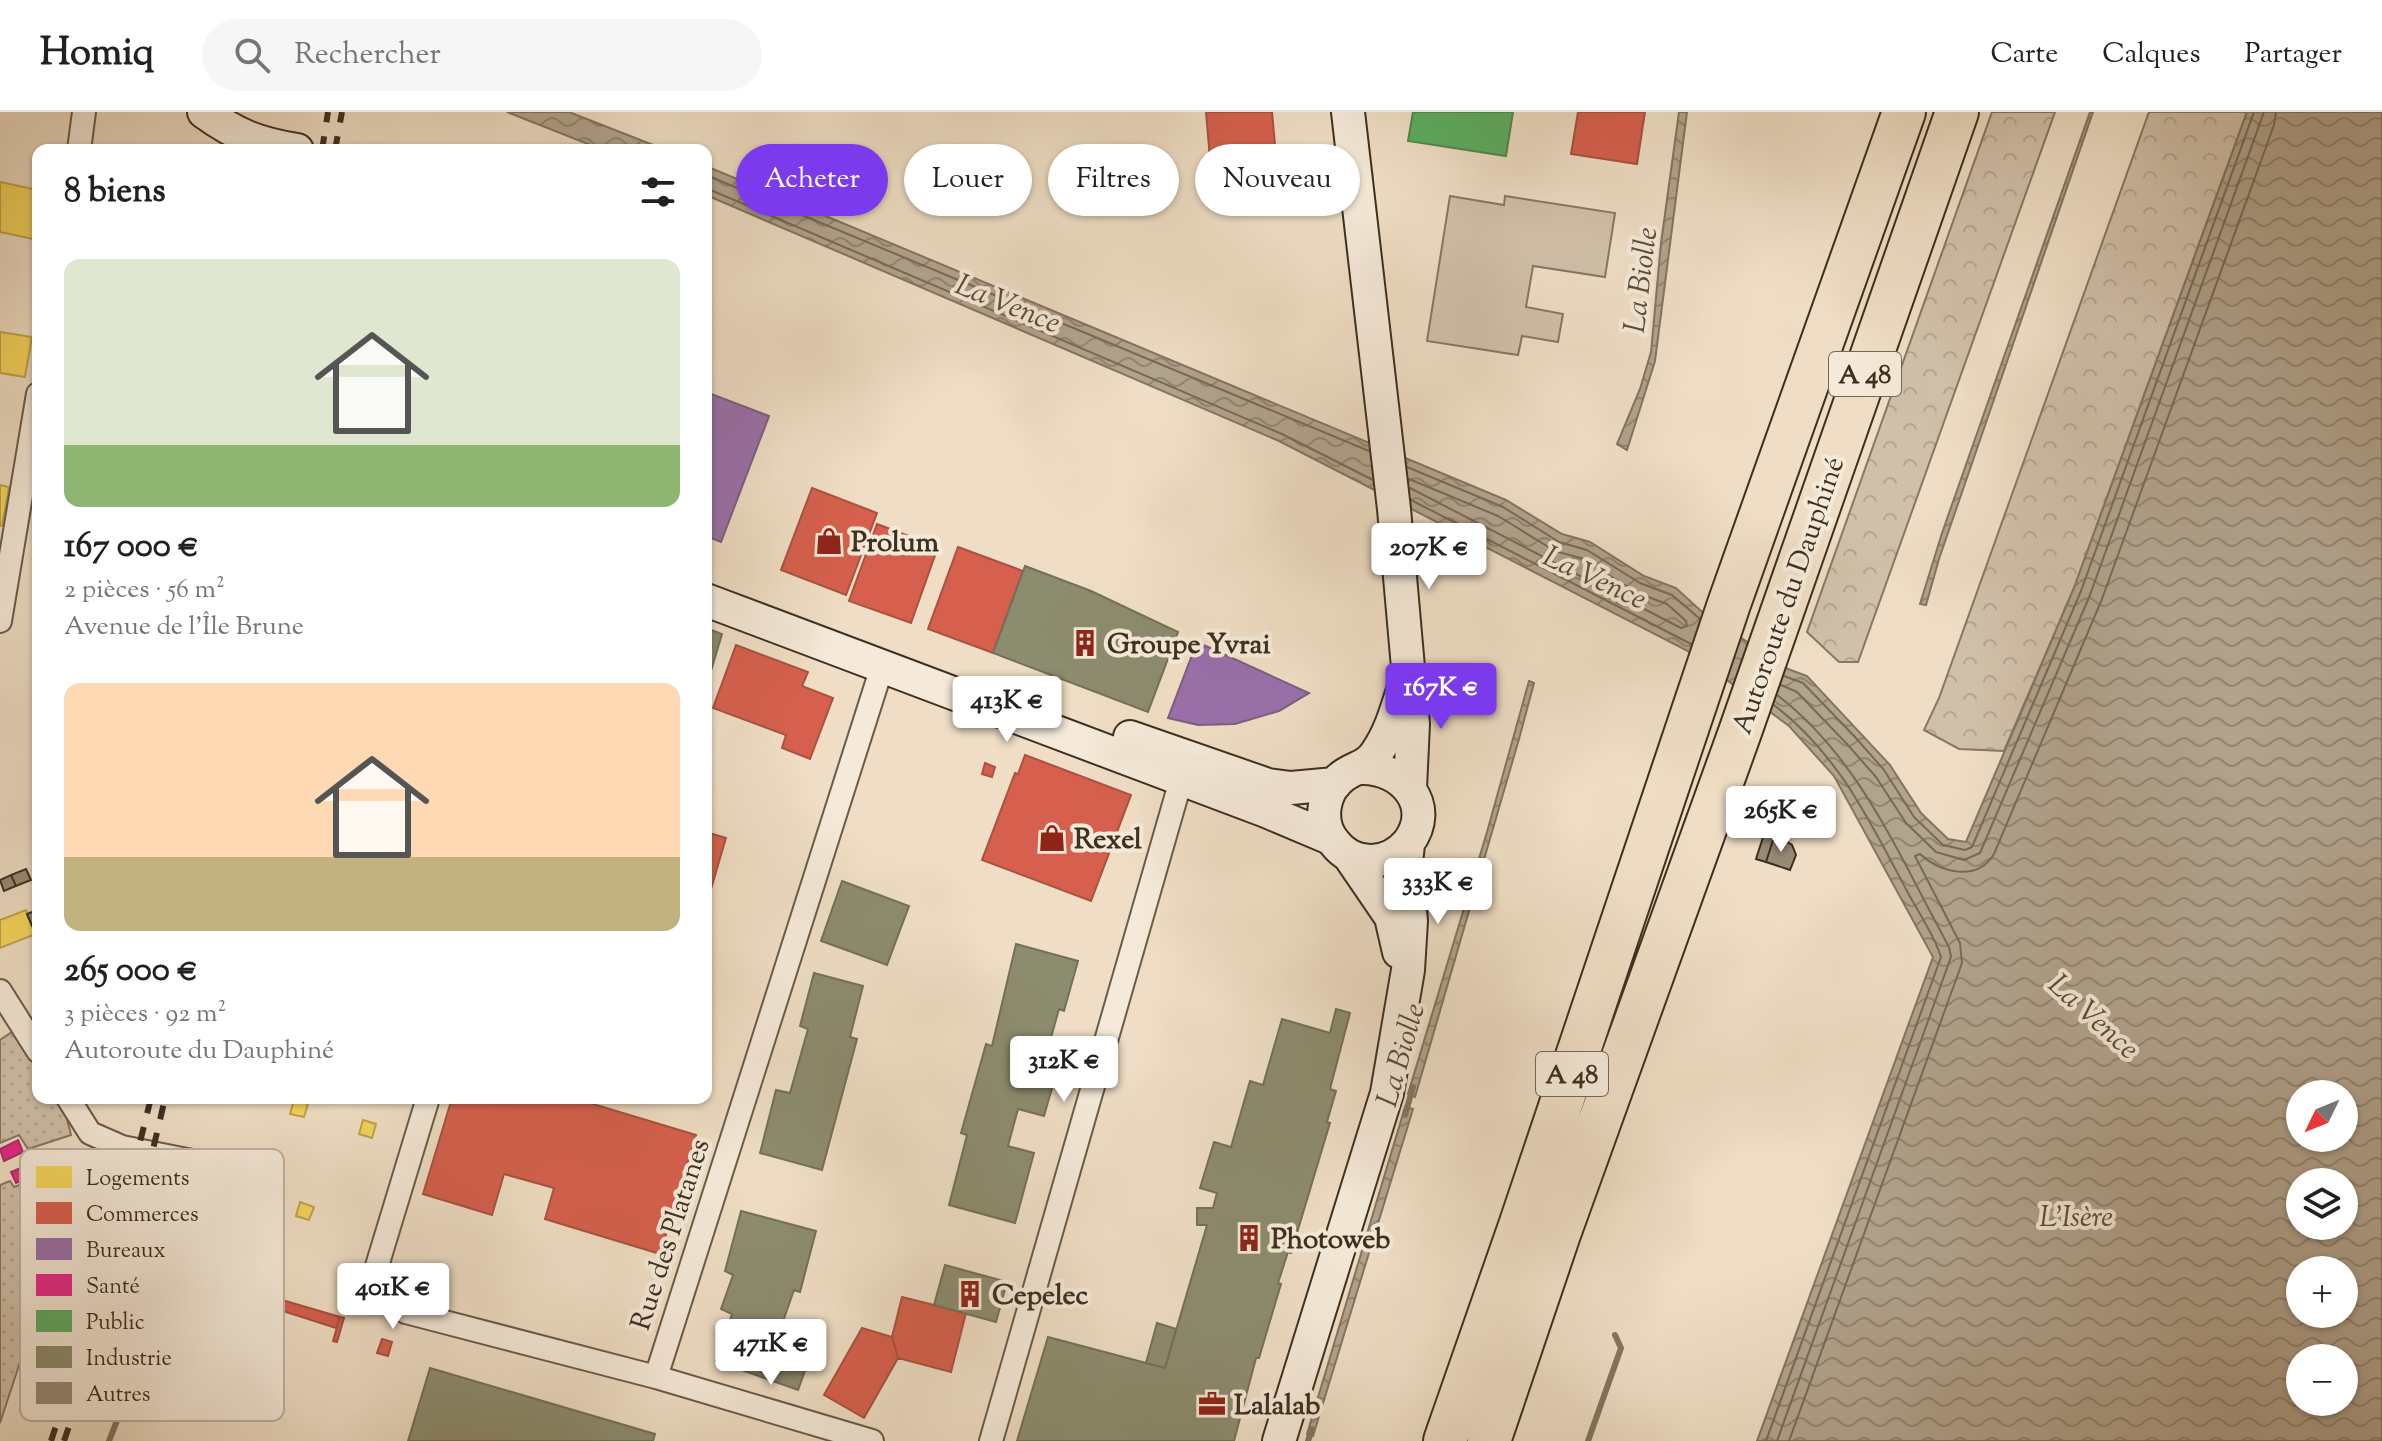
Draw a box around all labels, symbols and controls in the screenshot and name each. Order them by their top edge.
search box [202,19,762,91]
text: Homiq [40,28,154,82]
icon: search [230,33,274,77]
text: Rechercher [294,34,441,77]
text: Carte [1990,35,2058,75]
text: Calques [2102,35,2200,75]
text: Partager [2244,35,2342,75]
chip: Acheter [736,144,888,216]
chip: Louer [904,144,1032,216]
chip: Filtres [1048,144,1179,216]
chip: Nouveau [1195,144,1360,216]
text: 8 biens [64,168,166,217]
icon: filters [636,170,680,214]
water label: La Biolle [1615,225,1670,336]
water label: La Vence [948,265,1066,346]
icon: home [300,311,444,455]
road number: A 48 [1829,352,1901,396]
street label: Autoroute du Dauphiné [1724,452,1856,740]
text: 167 000 € [64,523,199,572]
pin: 207K € [1364,523,1494,591]
place label: Prolum [851,524,940,564]
shop icon: Prolum [814,526,844,556]
text: 207K € [1389,530,1469,567]
water label: La Vence [1535,537,1653,622]
text: 2 pièces · 56 m² [64,572,225,609]
text: Avenue de l'Île Brune [64,609,304,646]
place label: Groupe Yvrai [1107,626,1270,666]
building icon: Groupe Yvrai [1070,628,1100,658]
pin: 167K € [1376,663,1506,731]
text: 167K € [1403,670,1479,707]
pin: 413K € [942,676,1072,744]
text: 413K € [971,683,1043,720]
icon: home [300,735,444,879]
pin: 265K € [1716,786,1846,854]
text: 265K € [1744,793,1818,830]
place label: Rexel [1074,821,1142,861]
shop icon: Rexel [1037,823,1067,853]
pin: 333K € [1373,858,1503,926]
text: 333K € [1402,865,1474,902]
text: 265 000 € [64,947,198,996]
water label: La Vence [2037,965,2148,1071]
text: 3 pièces · 92 m² [64,996,226,1033]
water label: La Biolle [1367,999,1438,1113]
text: Autoroute du Dauphiné [64,1033,334,1070]
pin: 312K € [999,1036,1129,1104]
text: 312K € [1028,1043,1100,1080]
road number: A 48 [1536,1052,1608,1096]
north arrow [2286,1080,2358,1152]
map controls [2286,1080,2358,1416]
street label: Rue des Platanes [622,1134,722,1336]
legend [20,1149,284,1421]
text: Logements [86,1164,189,1196]
button: layers [2286,1168,2358,1240]
water label: L'Isère [2039,1197,2113,1240]
text: Commerces [86,1200,199,1232]
place label: Photoweb [1271,1221,1390,1261]
building icon: Photoweb [1234,1223,1264,1253]
text: Bureaux [86,1236,166,1268]
button: + [2286,1256,2358,1328]
pin: 401K € [328,1263,458,1331]
text: 401K € [355,1270,431,1307]
text: Santé [86,1272,140,1304]
place label: Cepelec [992,1277,1089,1317]
building icon: Cepelec [955,1279,985,1309]
text: Public [86,1308,145,1340]
pin: 471K € [706,1319,836,1387]
text: 471K € [733,1326,809,1363]
text: Industrie [86,1344,172,1376]
button: − [2286,1344,2358,1416]
text: Autres [86,1380,150,1412]
place label: Lalalab [1234,1387,1320,1427]
office icon: Lalalab [1197,1389,1227,1419]

